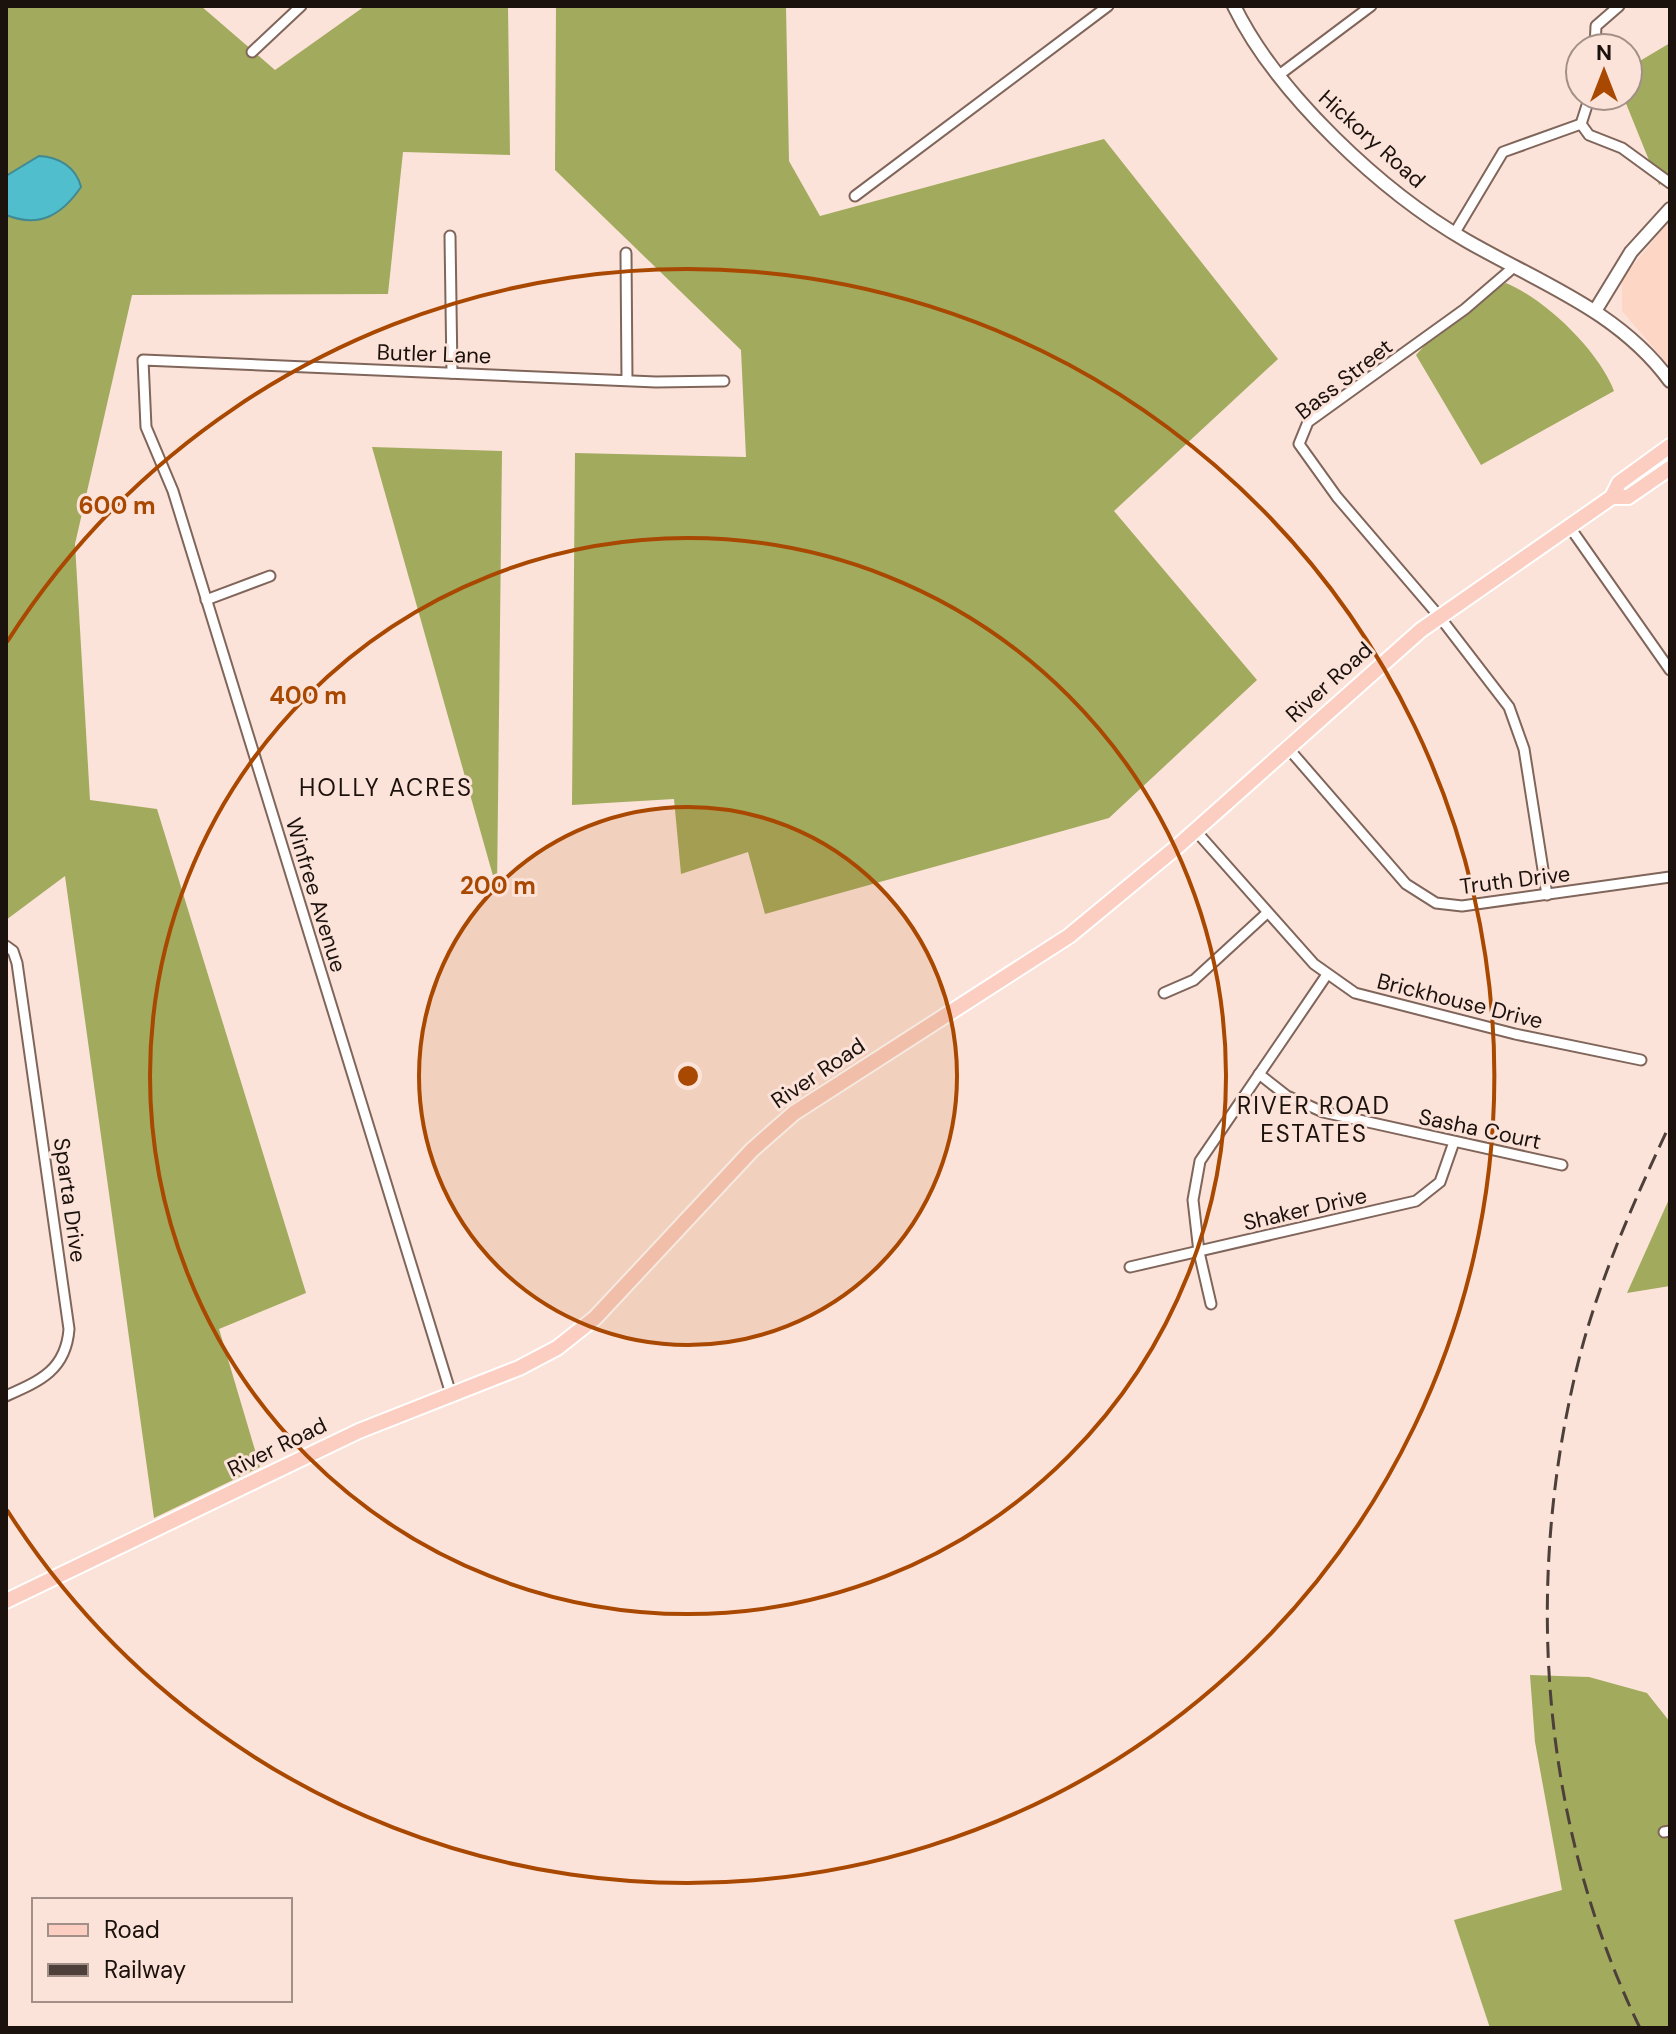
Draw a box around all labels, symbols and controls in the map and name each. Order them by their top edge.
north arrow [1564,32,1644,112]
text: N [1596,38,1612,67]
street label: Hickory Road [1313,84,1431,194]
street label: Bass Street [1290,332,1398,426]
street label: Butler Lane [376,338,492,370]
text: 600 m [78,490,156,521]
street label: River Road [1279,635,1379,729]
text: 400 m [269,680,347,711]
district label: HOLLY ACRES [299,772,473,803]
street label: Winfree Avenue [279,814,353,976]
street label: Truth Drive [1458,859,1572,901]
text: 200 m [460,870,536,901]
street label: Brickhouse Drive [1374,966,1546,1036]
street label: River Road [765,1031,871,1115]
centre of rings [674,1062,702,1090]
district label: RIVER ROAD ESTATES [1237,1090,1391,1149]
street label: Sasha Court [1416,1102,1544,1156]
street label: Sparta Drive [47,1136,93,1264]
street label: Shaker Drive [1240,1181,1370,1237]
street label: River Road [223,1410,331,1484]
legend [32,1898,292,2002]
text: Road [104,1914,160,1945]
text: Railway [104,1954,186,1985]

